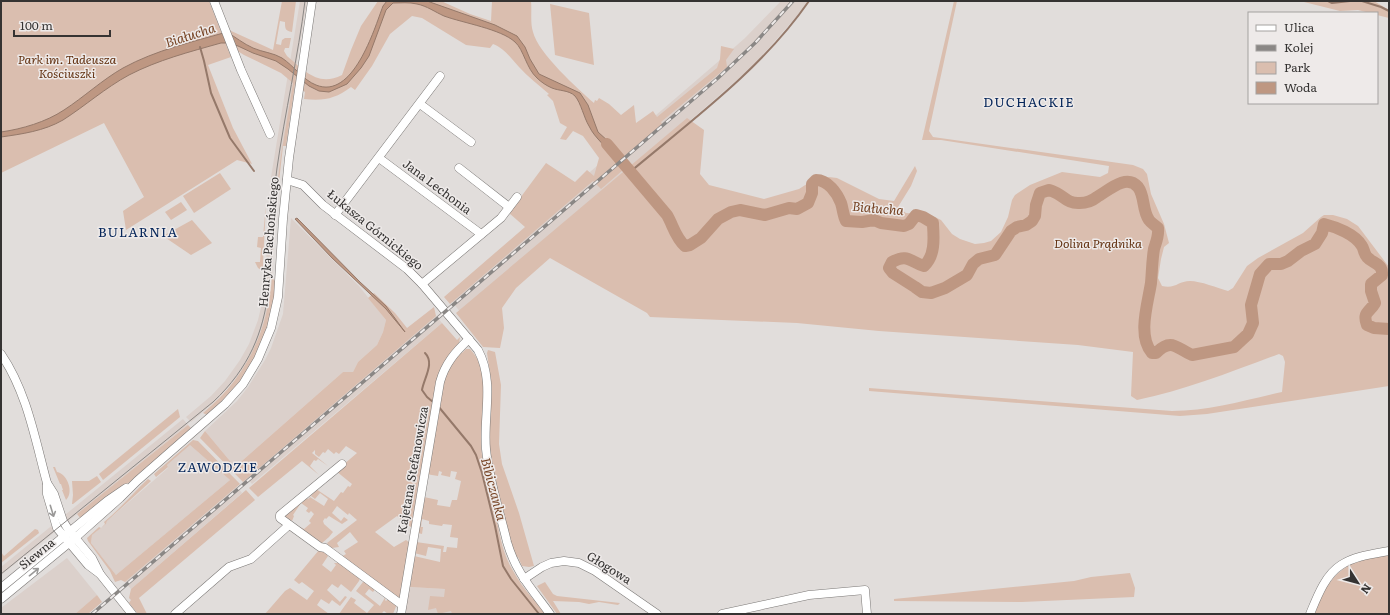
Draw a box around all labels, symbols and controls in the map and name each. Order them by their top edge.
scale bar [14,12,110,38]
legend [1248,12,1378,104]
text: 100 m [20,16,53,34]
water label: Białucha [162,17,218,52]
text: Ulica [1284,18,1315,36]
text: Kolej [1284,38,1314,56]
park label: Park im. Tadeusza Kościuszki [18,50,116,82]
text: Park [1284,58,1311,76]
text: Woda [1284,78,1317,96]
district label: DUCHACKIE [983,92,1075,111]
street label: Jana Lechonia [399,154,476,218]
street label: Henryka Pachońskiego [253,176,283,308]
street label: Łukasza Górnickiego [324,185,428,274]
water label: Białucha [851,196,905,219]
district label: BULARNIA [98,222,178,241]
park label: Dolina Prądnika [1054,234,1142,252]
street label: Kajetana Stefanowicza [392,404,432,535]
water label: Bibiczanka [477,455,512,523]
district label: ZAWODZIE [178,457,258,476]
one-way arrow [49,504,56,517]
street label: Siewna [14,533,59,573]
street label: Głogowa [584,546,636,588]
north arrow [1338,563,1378,603]
one-way arrow [29,567,40,576]
text: N [1358,581,1376,598]

